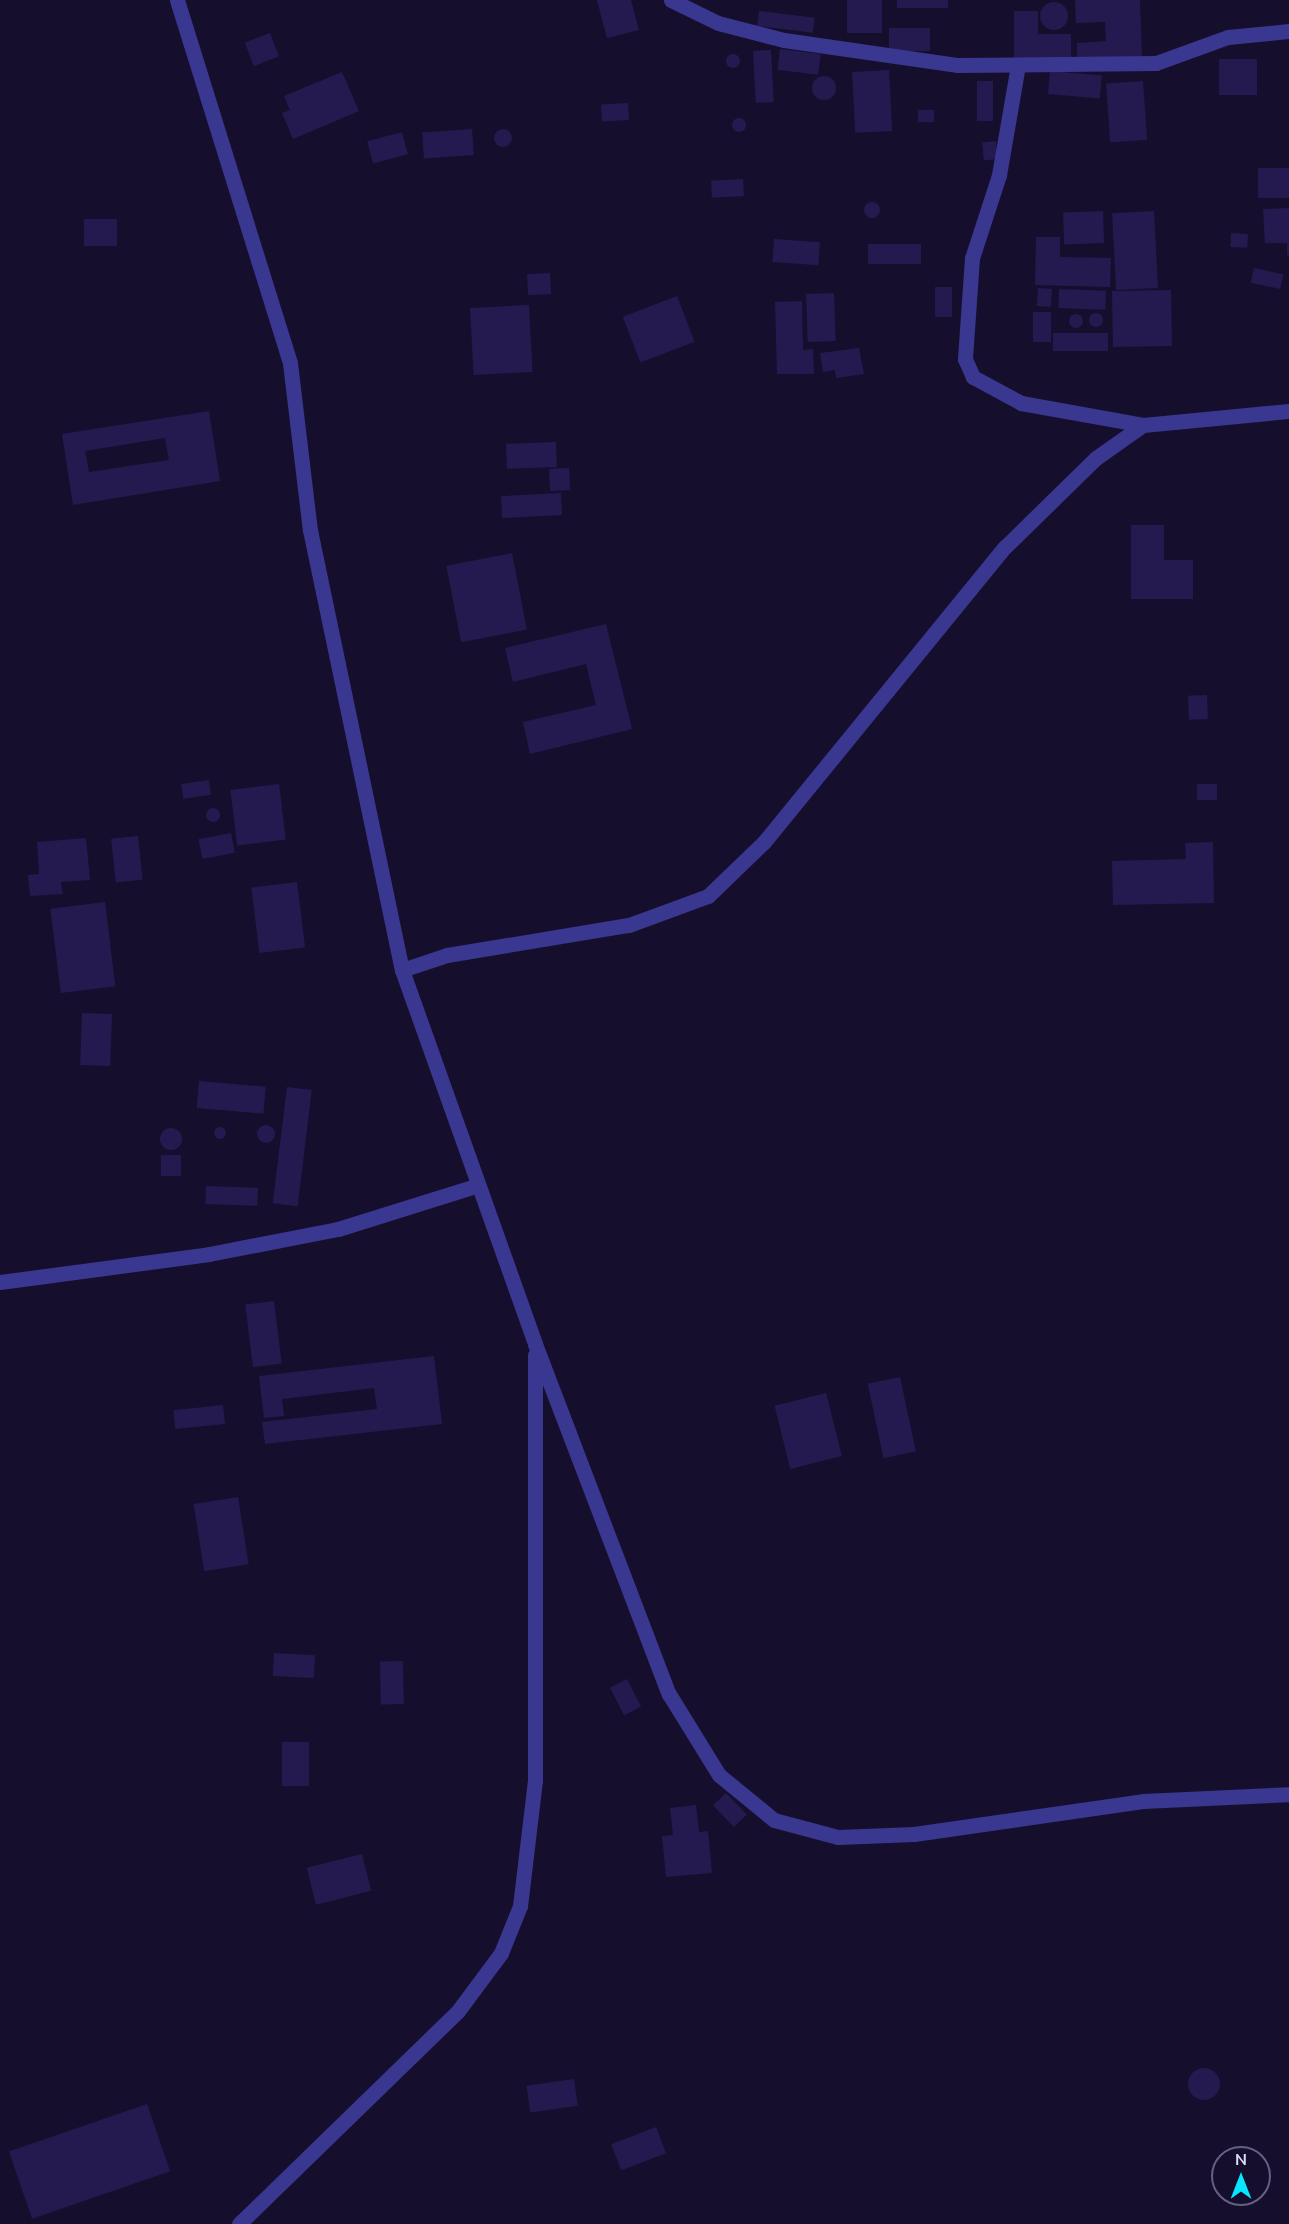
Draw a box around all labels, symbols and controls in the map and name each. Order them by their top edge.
north arrow [1211,2146,1271,2206]
text: N [1235,2149,1247,2171]

